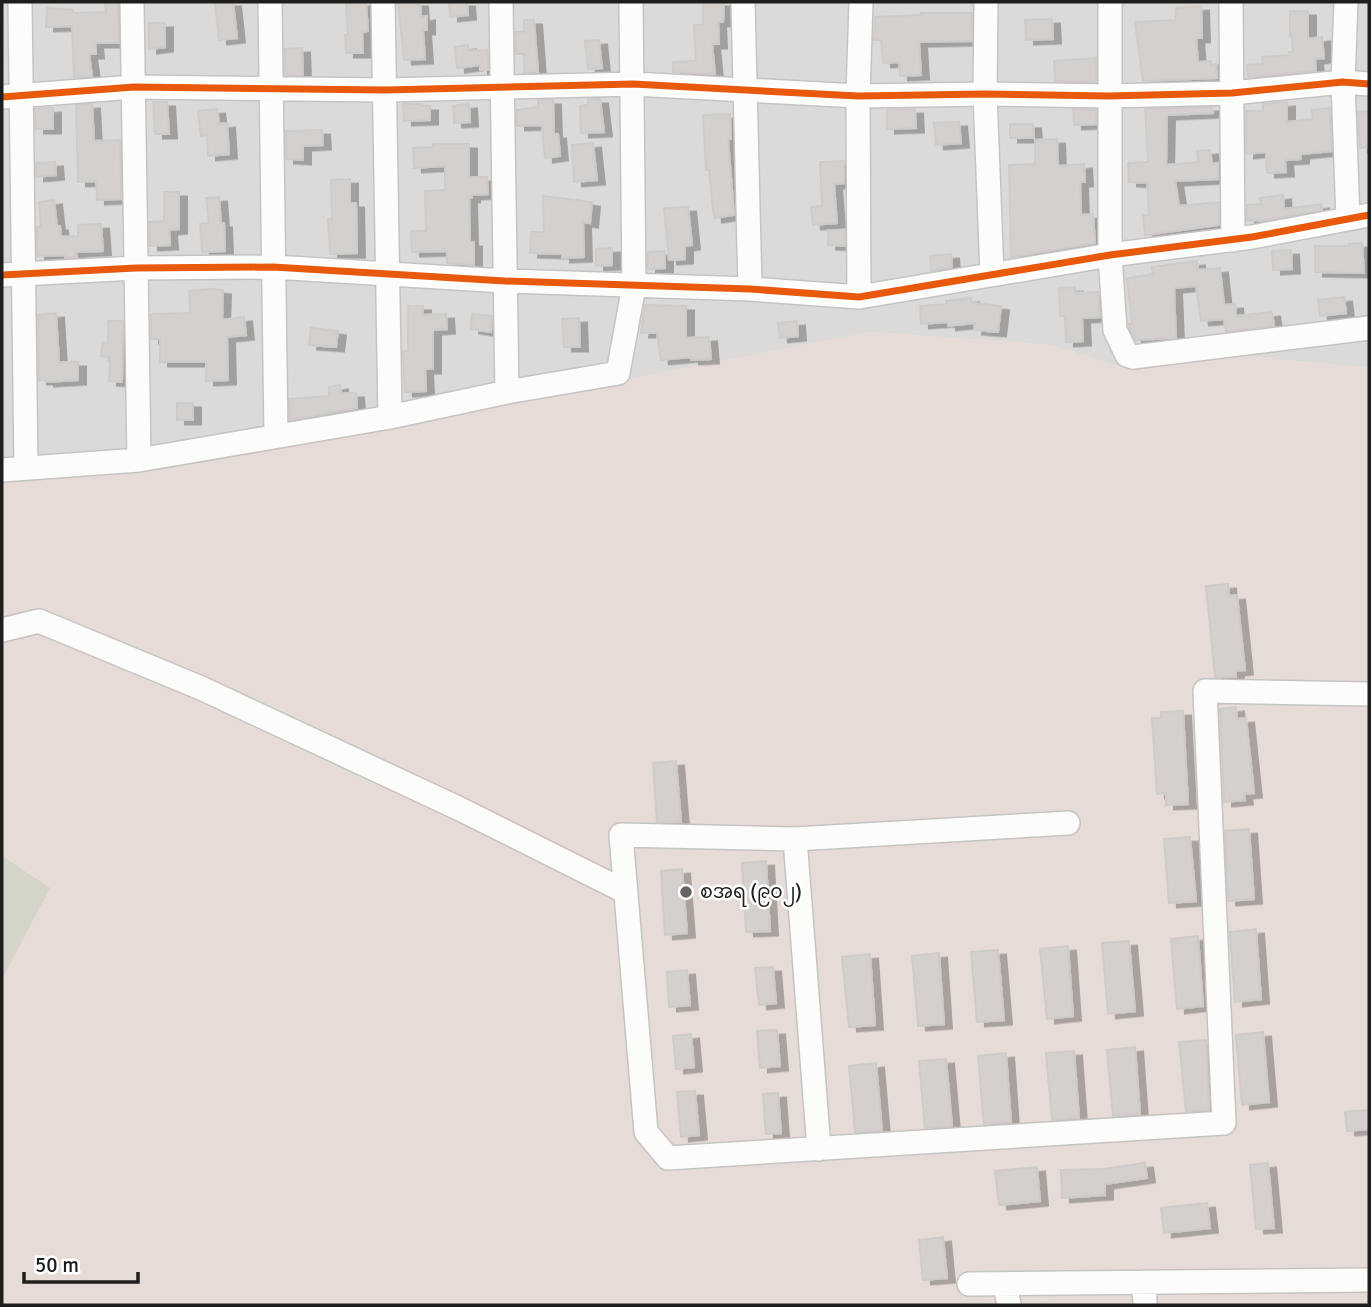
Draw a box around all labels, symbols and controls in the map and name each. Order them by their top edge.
place label: စအရ (၉၀၂) [700,880,802,907]
marker: စအရ (၉၀၂) [678,884,694,900]
scale bar [24,1240,138,1284]
text: 50 m [35,1252,79,1278]

